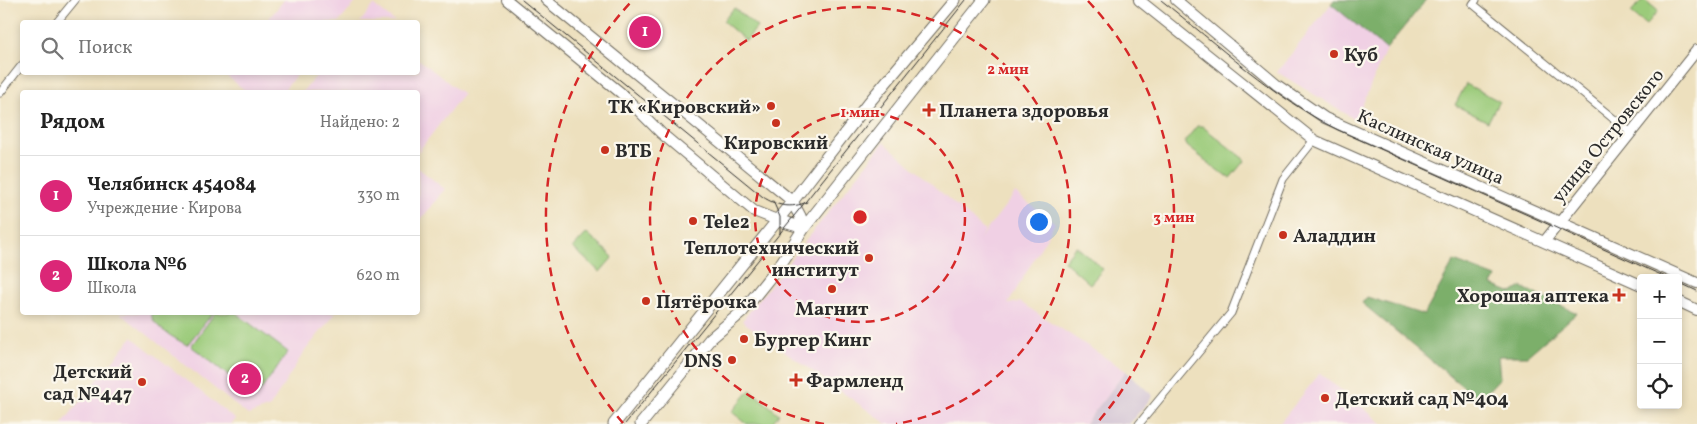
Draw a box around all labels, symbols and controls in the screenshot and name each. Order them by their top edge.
pin: 1 [629,13,661,51]
search box [20,20,420,75]
icon: search [38,34,66,62]
text: Поиск [78,35,132,61]
place label: Куб [1344,43,1378,69]
marker: Куб [1328,48,1340,60]
text: 2 мин [987,60,1029,81]
street label: улица Островского [1546,64,1671,209]
place label: ТК «Кировский» [608,95,761,121]
place label: Планета здоровья [939,99,1109,125]
marker: ТК «Кировский» [765,100,777,112]
text: 1 мин [840,103,880,124]
marker: Планета здоровья [923,104,935,116]
street label: Каслинская улица [1353,104,1508,192]
text: Рядом [40,108,105,137]
text: Найдено: 2 [320,112,400,134]
marker: Кировский [770,117,782,129]
place label: Кировский [724,131,828,157]
place label: ВТБ [615,139,652,165]
marker: ВТБ [599,144,611,156]
text: Челябинск 454084 [87,172,257,198]
text: 1 [53,185,59,207]
text: 330 m [357,185,400,207]
text: Учреждение · Кирова [87,198,242,220]
centre of rings [851,208,869,226]
text: 3 мин [1153,208,1195,229]
your location [1026,209,1052,235]
place label: Tele2 [703,210,750,236]
marker: Tele2 [687,215,699,227]
place label: Аладдин [1293,224,1376,250]
marker: Аладдин [1277,229,1289,241]
place label: Теплотехнический институт [684,236,860,284]
text: Школа №6 [87,252,187,278]
marker: Теплотехнический институт [863,252,875,264]
text: 2 [52,265,60,287]
text: 620 m [356,265,400,287]
map controls [1637,274,1682,409]
button: + [1637,274,1682,319]
text: Школа [87,278,137,300]
marker: Магнит [826,283,838,295]
place label: Хорошая аптека [1457,284,1609,310]
marker: Хорошая аптека [1613,289,1625,301]
place label: Пятёрочка [656,290,757,316]
marker: Пятёрочка [640,295,652,307]
place label: Магнит [796,297,869,323]
button: − [1637,319,1682,364]
place label: Бургер Кинг [754,328,871,354]
marker: Бургер Кинг [738,333,750,345]
place label: DNS [684,349,722,375]
marker: DNS [726,354,738,366]
place label: Детский сад №447 [43,360,132,408]
pin: 2 [229,360,261,398]
button: locate [1637,364,1682,409]
place label: Фармленд [806,369,904,395]
marker: Фармленд [790,374,802,386]
marker: Детский сад №447 [136,376,148,388]
place label: Детский сад №404 [1335,387,1509,413]
marker: Детский сад №404 [1319,392,1331,404]

